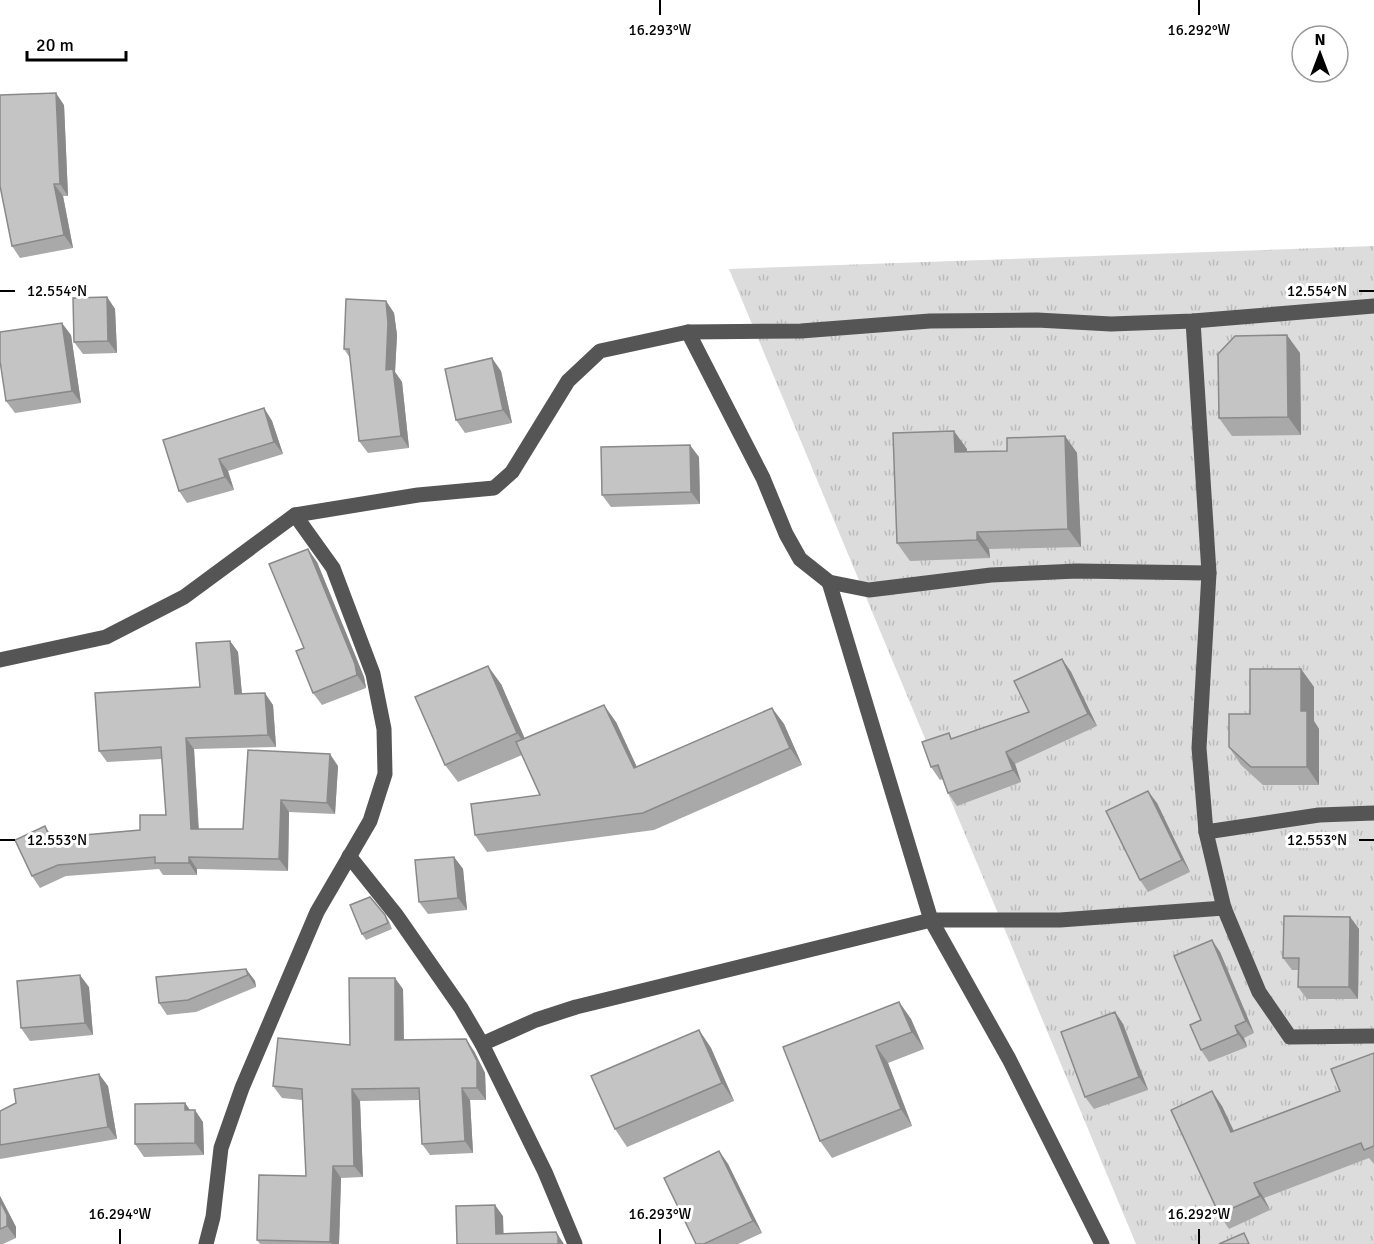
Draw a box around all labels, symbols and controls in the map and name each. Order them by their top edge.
text: 16.293°W [629,21,692,39]
text: 16.292°W [1168,21,1231,39]
scale bar [27,24,126,62]
north arrow [1290,24,1350,84]
text: N [1314,30,1326,50]
text: 20 m [36,34,74,56]
text: 12.554°N [27,282,87,300]
text: 12.554°N [1287,282,1347,300]
text: 12.553°N [27,831,87,849]
text: 12.553°N [1287,831,1347,849]
text: 16.294°W [89,1205,152,1223]
text: 16.293°W [629,1205,692,1223]
text: 16.292°W [1168,1205,1231,1223]

